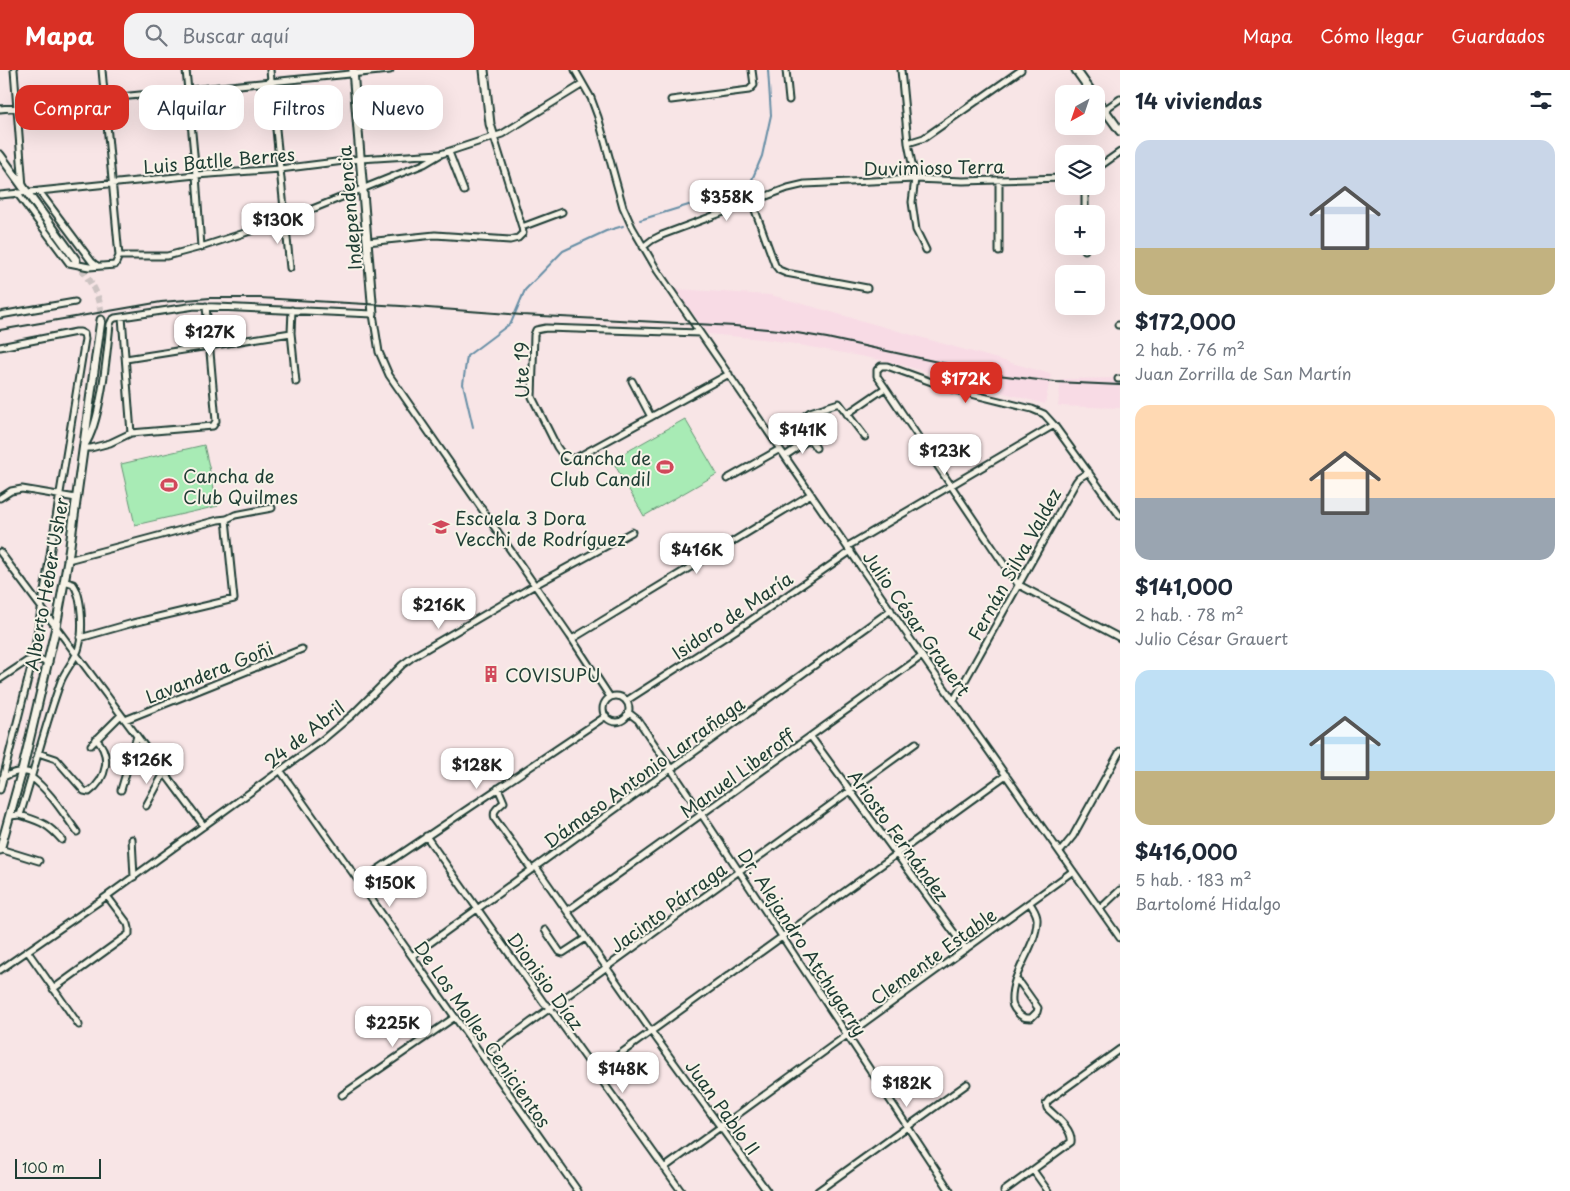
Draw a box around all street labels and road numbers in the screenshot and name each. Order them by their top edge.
street label: Luis Batlle Berres [142,140,296,180]
street label: Independencia [330,145,368,271]
street label: Duvimioso Terra [863,152,1005,182]
street label: Ute 19 [507,341,535,399]
street label: Fernán Silva Valdez [961,483,1067,645]
street label: Alberto Heber Usher [17,495,75,673]
street label: Julio César Grauert [857,545,977,701]
street label: Isidoro de María [666,564,798,665]
street label: Lavandera Goñi [141,634,277,710]
street label: Dámaso Antonio Larrañaga [538,689,751,854]
street label: 24 de Abril [258,694,350,774]
street label: Manuel Liberoff [674,721,802,824]
street label: Ariosto Fernández [842,764,956,907]
street label: Dr. Alejandro Atchugarry [732,843,874,1041]
street label: Jacinto Párraga [604,855,733,959]
street label: Clemente Estable [864,901,1002,1011]
street label: Dionisio Díaz [501,927,591,1036]
street label: De Los Molles Cenicientos [408,935,558,1133]
street label: Juan Pablo II [679,1054,767,1160]

